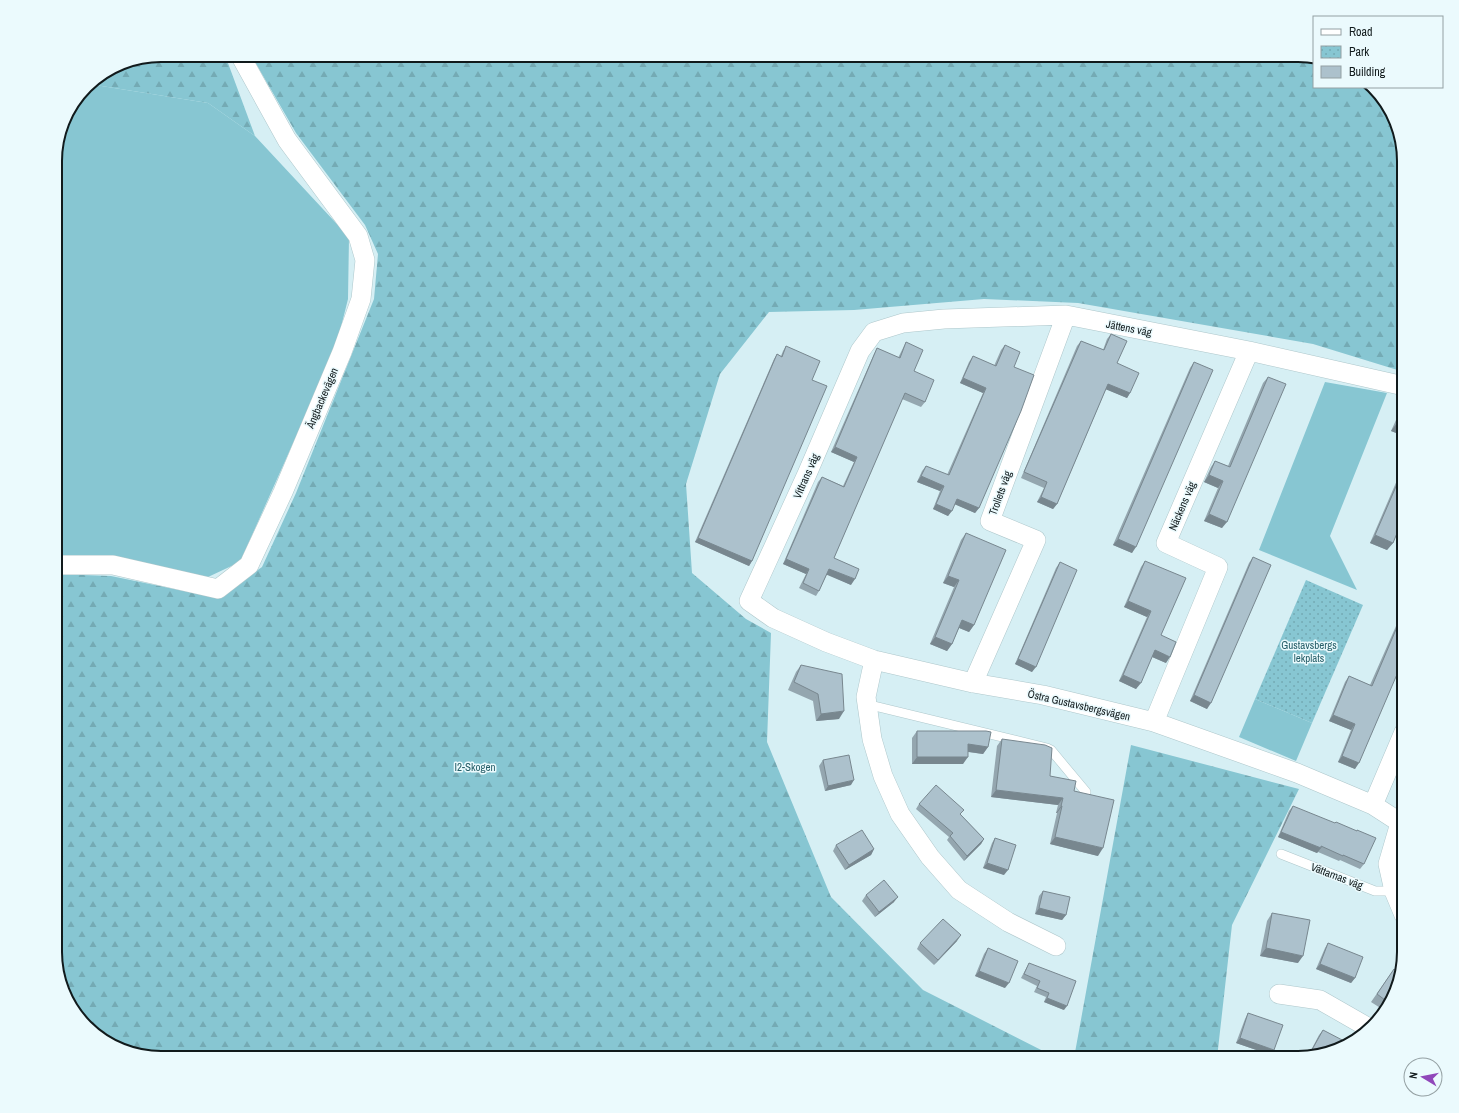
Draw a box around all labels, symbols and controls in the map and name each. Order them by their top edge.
legend [1313,16,1443,88]
text: Road [1349,24,1373,40]
text: Park [1349,44,1369,60]
text: Building [1349,64,1386,80]
street label: Jättens väg [1105,317,1153,339]
street label: Ängbackevägen [303,365,341,431]
street label: Vittrans väg [790,451,822,501]
street label: Trollets väg [986,469,1014,517]
street label: Näckens väg [1165,479,1199,533]
park label: Gustavsbergs lekplats [1281,638,1337,665]
street label: Östra Gustavsbergsvägen [1026,686,1132,724]
park label: I2-Skogen [454,760,496,774]
street label: Vättarnas väg [1309,860,1365,892]
north arrow [1403,1057,1443,1097]
text: N [1406,1071,1421,1080]

